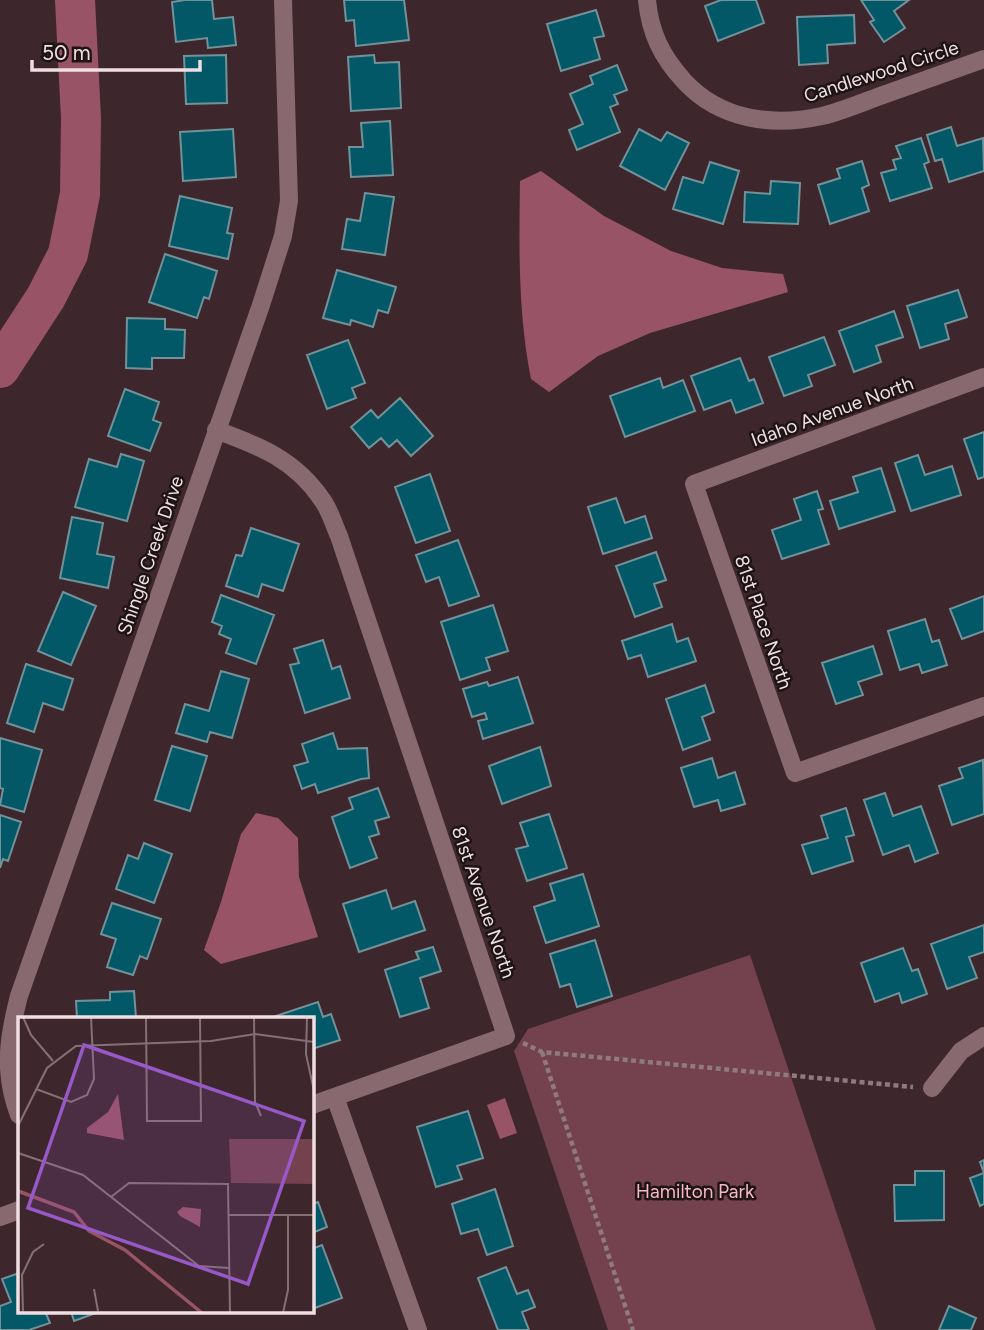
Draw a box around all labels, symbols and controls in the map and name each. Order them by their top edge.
scale bar [32,28,200,72]
street label: Candlewood Circle [801,36,961,107]
text: 50 m [42,40,91,65]
street label: Idaho Avenue North [748,371,917,452]
street label: Shingle Creek Drive [113,473,188,638]
street label: 81st Place North [730,552,797,692]
street label: 81st Avenue North [447,823,520,981]
inset map [18,1017,313,1312]
park label: Hamilton Park [636,1180,755,1203]

